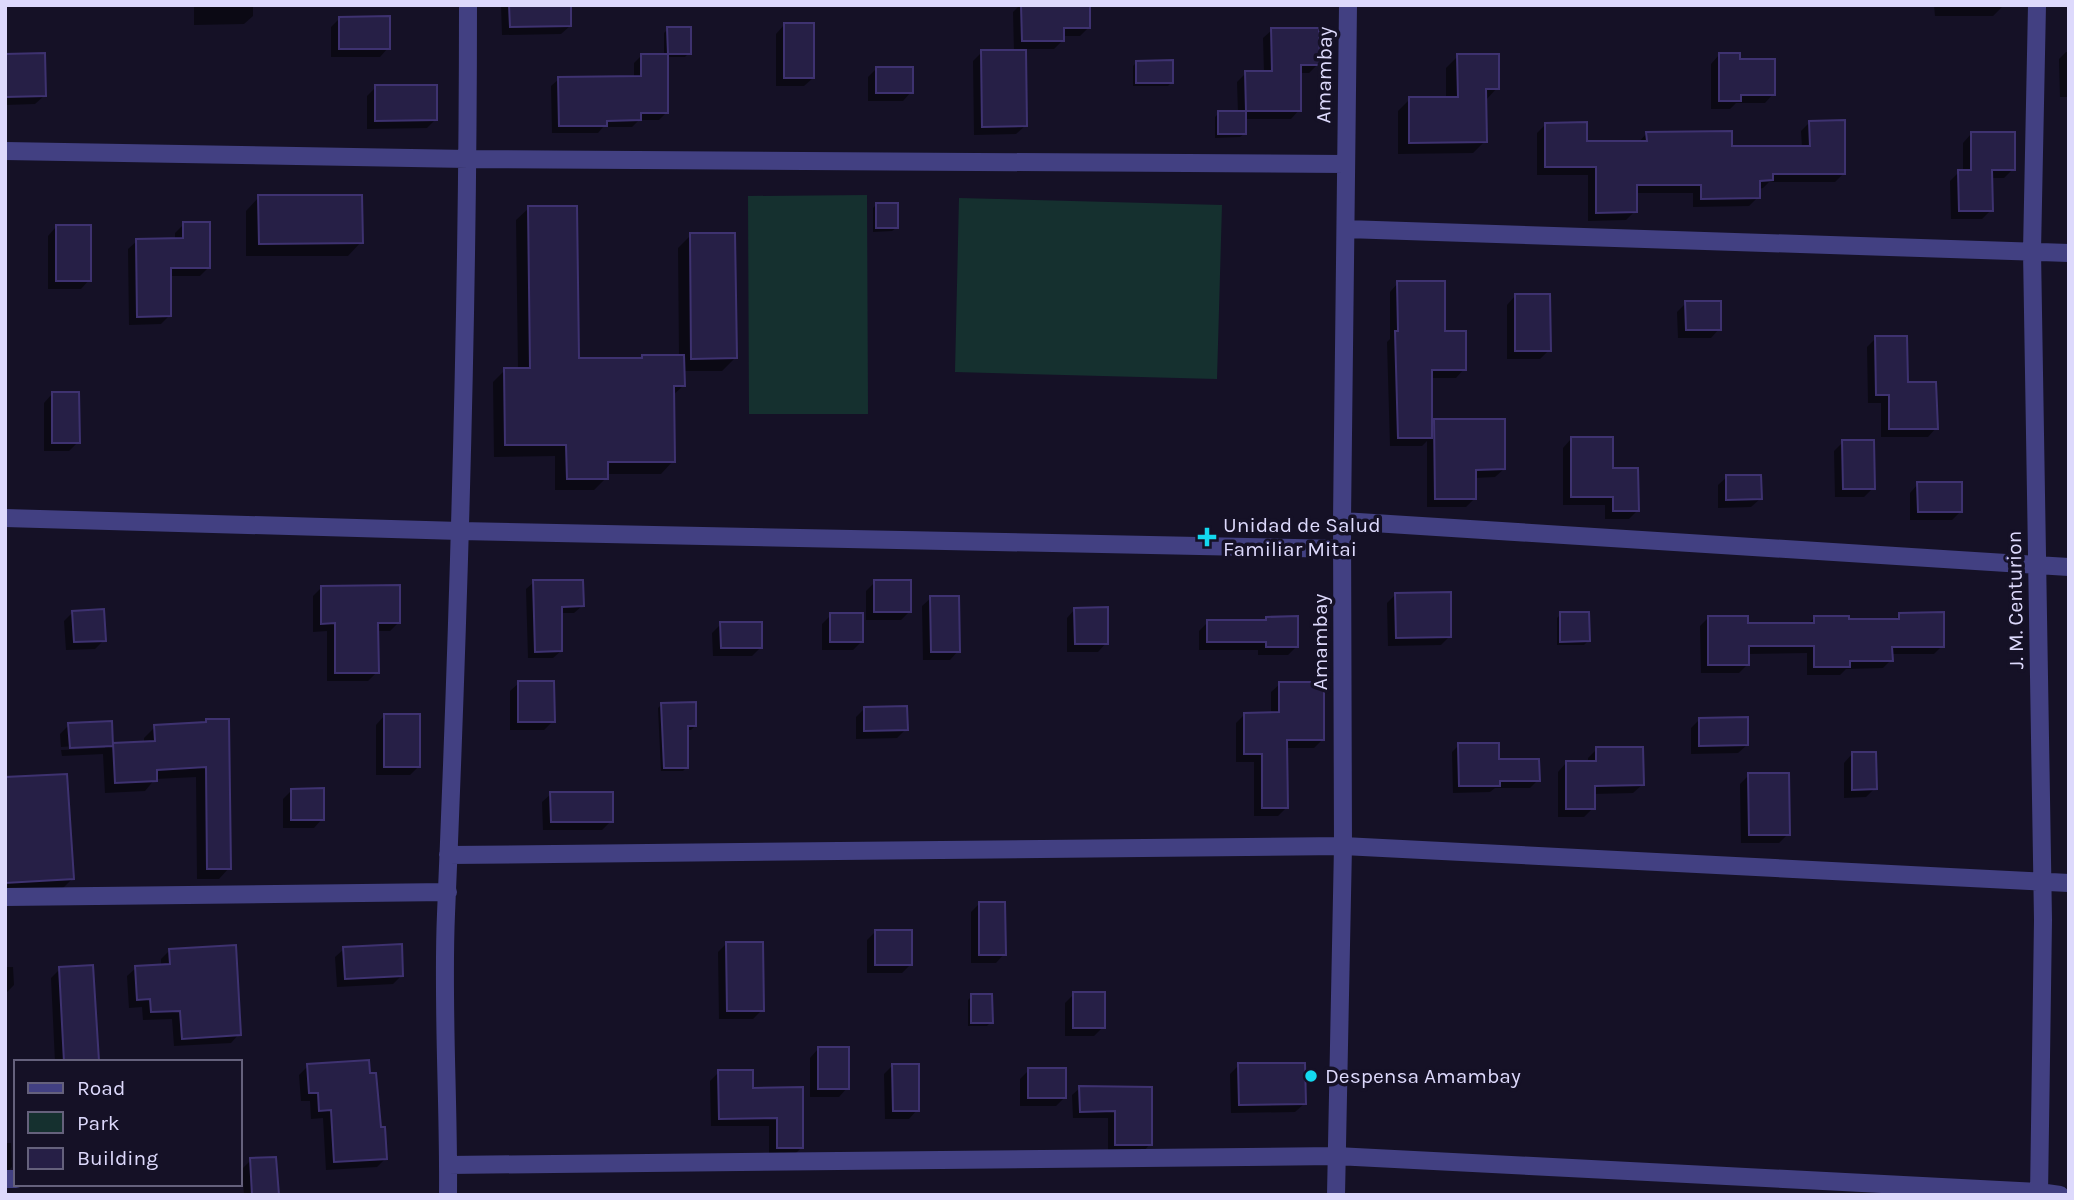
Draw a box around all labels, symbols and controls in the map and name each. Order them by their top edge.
street label: Amambay [1311,26,1337,124]
place label: Unidad de Salud Familiar Mitai [1223,513,1381,561]
marker: Unidad de Salud Familiar Mitai [1197,527,1217,547]
street label: J. M. Centurion [2002,530,2028,670]
street label: Amambay [1308,593,1332,690]
legend [14,1060,242,1186]
place label: Despensa Amambay [1325,1064,1521,1088]
marker: Despensa Amambay [1303,1068,1319,1084]
text: Road [77,1076,125,1100]
text: Park [77,1111,120,1135]
text: Building [77,1146,158,1170]

